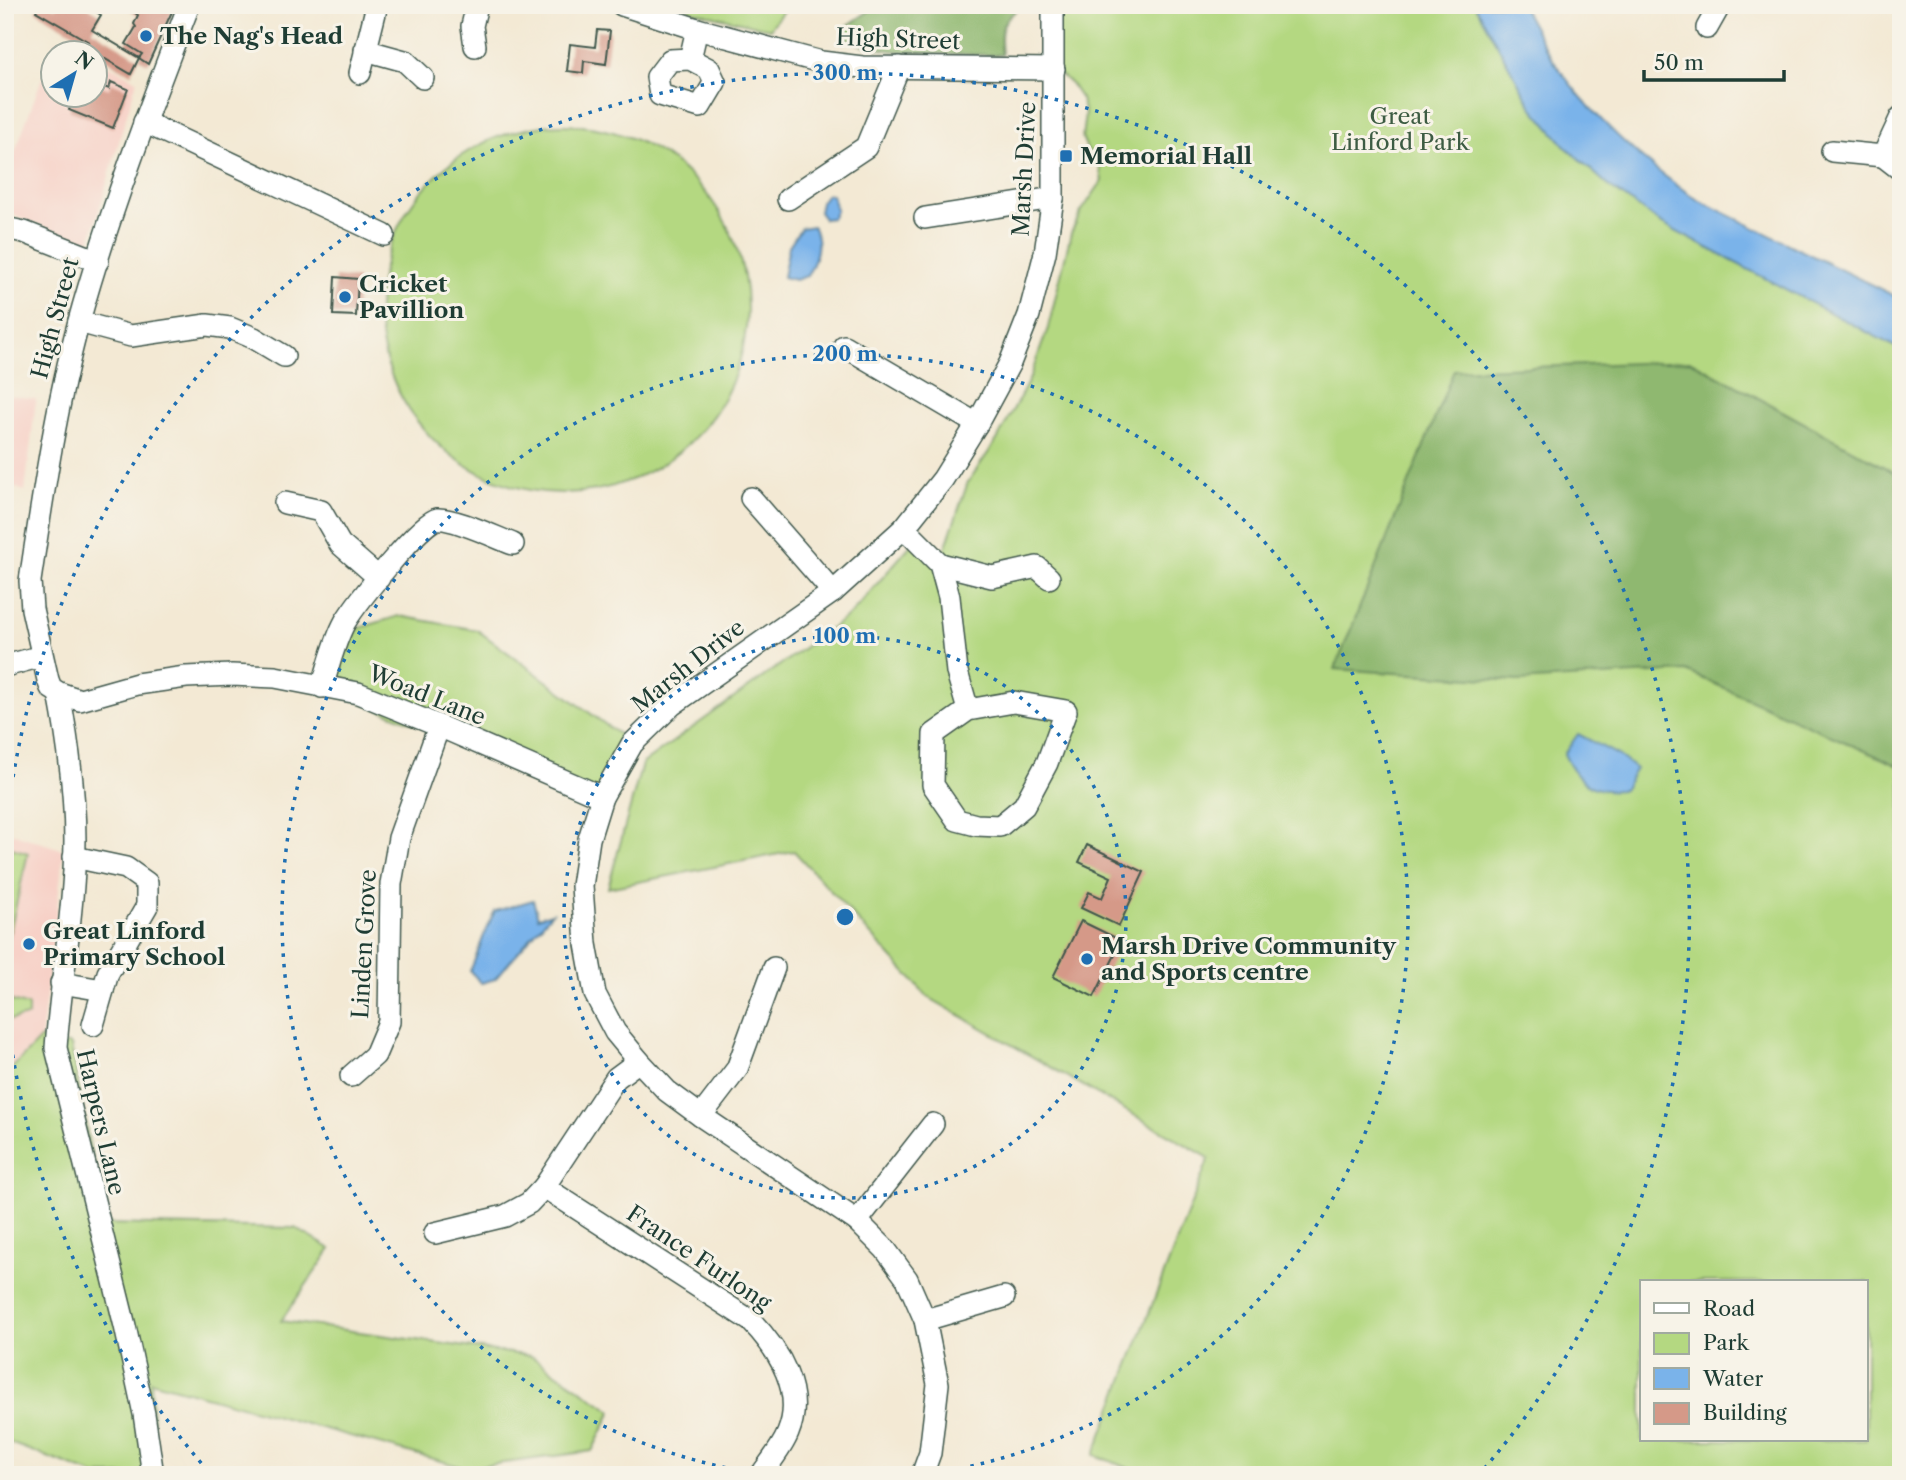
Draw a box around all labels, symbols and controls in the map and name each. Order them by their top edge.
place label: The Nag's Head [160,22,344,50]
street label: High Street [835,23,961,55]
marker: The Nag's Head [138,28,154,44]
north arrow [38,38,108,108]
scale bar [1644,38,1784,82]
text: N [70,47,97,75]
text: 50 m [1654,50,1704,75]
text: 300 m [813,60,877,85]
street label: Marsh Drive [1006,101,1042,237]
park label: Great Linford Park [1331,102,1471,156]
place label: Memorial Hall [1080,142,1252,170]
marker: Memorial Hall [1058,148,1074,164]
street label: High Street [25,254,85,382]
place label: Cricket Pavillion [359,270,464,324]
marker: Cricket Pavillion [337,289,353,305]
text: 200 m [812,341,878,366]
street label: Marsh Drive [626,613,750,719]
text: 100 m [814,623,876,648]
street label: Woad Lane [363,658,490,731]
street label: Linden Grove [346,868,382,1020]
centre of rings [833,905,857,929]
place label: Great Linford Primary School [43,917,225,971]
place label: Marsh Drive Community and Sports centre [1101,932,1397,986]
marker: Great Linford Primary School [21,936,37,952]
marker: Marsh Drive Community and Sports centre [1079,951,1095,967]
street label: Harpers Lane [71,1046,131,1198]
street label: France Furlong [621,1199,777,1317]
legend [1640,1280,1868,1442]
text: Road [1703,1296,1755,1321]
text: Park [1703,1330,1749,1355]
text: Water [1702,1366,1763,1391]
text: Building [1703,1400,1788,1425]

